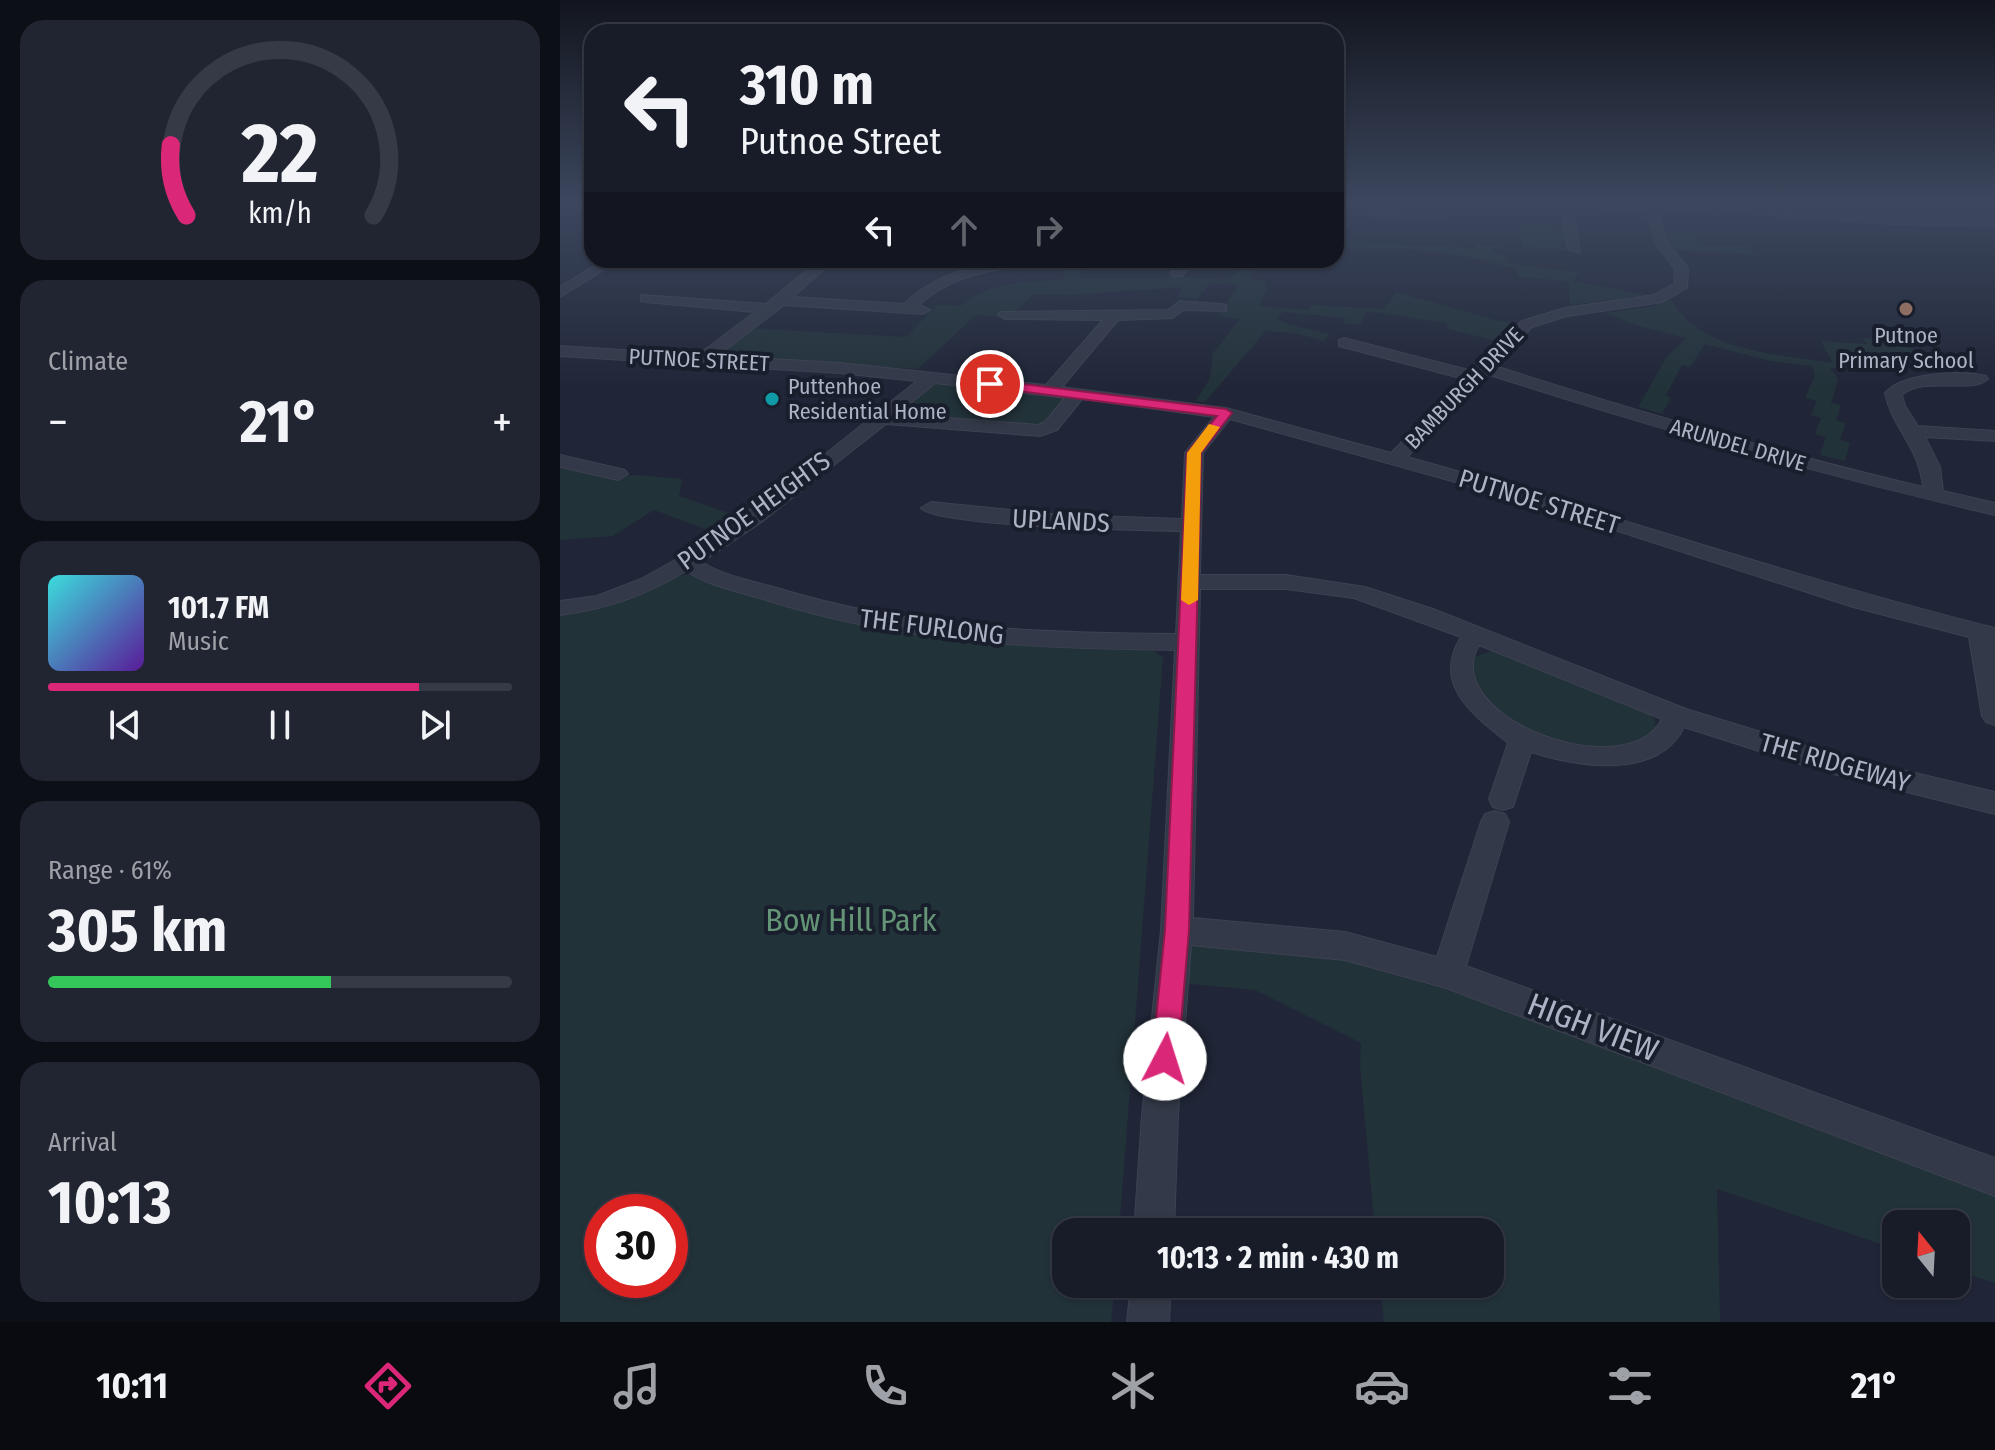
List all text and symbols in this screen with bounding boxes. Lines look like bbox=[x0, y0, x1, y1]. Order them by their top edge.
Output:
text: 310 m bbox=[740, 52, 874, 119]
icon: left bbox=[608, 56, 712, 160]
text: 22 bbox=[240, 104, 319, 204]
text: Putnoe Street bbox=[740, 120, 941, 164]
text: km/h bbox=[248, 196, 312, 231]
icon: left bbox=[858, 208, 902, 252]
icon: ahead bbox=[942, 208, 986, 252]
icon: right bbox=[1026, 208, 1070, 252]
marker: Putnoe Primary School bbox=[1897, 300, 1915, 318]
street label: BAMBURGH DRIVE bbox=[1399, 321, 1529, 455]
place label: Putnoe Primary School bbox=[1838, 322, 1974, 374]
street label: PUTNOE STREET bbox=[628, 343, 771, 377]
text: Climate bbox=[48, 346, 128, 377]
pin bbox=[956, 350, 1024, 418]
icon: arrive bbox=[968, 362, 1012, 406]
place label: Puttenhoe Residential Home bbox=[788, 373, 947, 425]
text: 21° bbox=[240, 386, 320, 458]
marker: Puttenhoe Residential Home bbox=[763, 390, 781, 408]
text: − bbox=[48, 396, 68, 449]
text: + bbox=[492, 396, 512, 449]
street label: ARUNDEL DRIVE bbox=[1667, 413, 1809, 477]
street label: PUTNOE HEIGHTS bbox=[672, 445, 836, 577]
street label: PUTNOE STREET bbox=[1455, 463, 1623, 541]
street label: UPLANDS bbox=[1011, 503, 1111, 539]
text: 101.7 FM bbox=[168, 590, 269, 626]
street label: THE FURLONG bbox=[858, 603, 1006, 651]
text: Music bbox=[168, 626, 229, 657]
icon: previous bbox=[103, 703, 147, 747]
icon: pause bbox=[258, 703, 302, 747]
icon: next bbox=[413, 703, 457, 747]
street label: THE RIDGEWAY bbox=[1757, 727, 1913, 799]
text: Range · 61% bbox=[48, 855, 172, 886]
text: 305 km bbox=[48, 895, 227, 967]
park label: Bow Hill Park bbox=[765, 901, 937, 939]
street label: HIGH VIEW bbox=[1522, 985, 1664, 1069]
position arrow bbox=[1123, 1017, 1207, 1101]
text: Arrival bbox=[48, 1127, 117, 1158]
text: 10:13 bbox=[48, 1167, 172, 1239]
speed limit sign: 30 bbox=[584, 1194, 688, 1298]
north arrow bbox=[1882, 1210, 1970, 1298]
map controls bbox=[1882, 1210, 1970, 1298]
text: 10:13 · 2 min · 430 m bbox=[1157, 1240, 1399, 1276]
icon: directions bbox=[360, 1358, 416, 1414]
icon: music bbox=[609, 1358, 665, 1414]
icon: phone bbox=[857, 1358, 913, 1414]
icon: climate bbox=[1105, 1358, 1161, 1414]
icon: car bbox=[1354, 1358, 1410, 1414]
icon: filters bbox=[1602, 1358, 1658, 1414]
text: 10:11 bbox=[96, 1364, 168, 1408]
text: 21° bbox=[1851, 1364, 1899, 1408]

